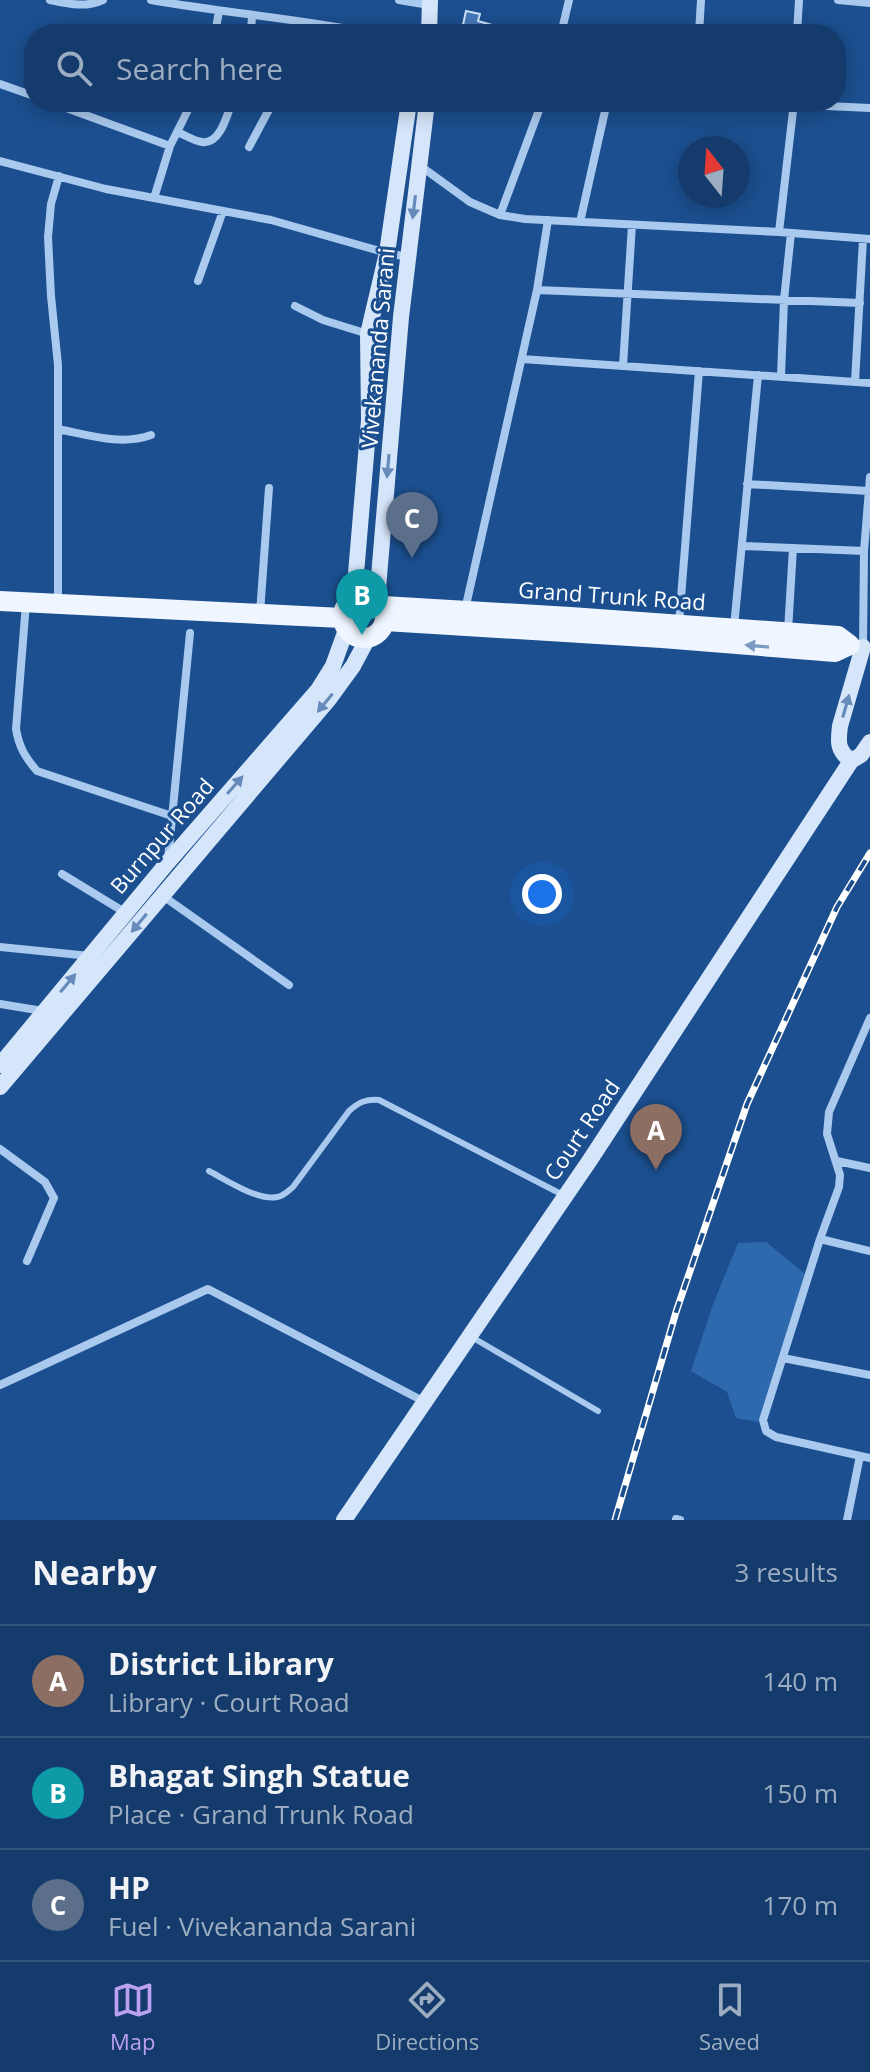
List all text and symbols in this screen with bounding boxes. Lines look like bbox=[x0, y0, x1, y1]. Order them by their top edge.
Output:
search box bbox=[24, 24, 846, 112]
icon: search bbox=[52, 46, 96, 90]
text: Search here bbox=[116, 48, 283, 89]
north arrow bbox=[678, 136, 750, 208]
one-way arrow bbox=[407, 195, 420, 220]
street label: Vivekananda Sarani bbox=[353, 247, 401, 449]
one-way arrow bbox=[382, 454, 395, 479]
pin: C bbox=[386, 492, 438, 558]
pin: B bbox=[336, 569, 388, 635]
street label: Grand Trunk Road bbox=[517, 573, 707, 617]
one-way arrow bbox=[744, 639, 769, 652]
one-way arrow bbox=[318, 693, 334, 713]
one-way arrow bbox=[840, 693, 853, 717]
street label: Burnpur Road bbox=[103, 771, 220, 900]
one-way arrow bbox=[226, 775, 244, 794]
your location bbox=[522, 874, 562, 914]
one-way arrow bbox=[131, 913, 148, 933]
one-way arrow bbox=[59, 973, 75, 993]
street label: Court Road bbox=[536, 1073, 626, 1186]
pin: A bbox=[630, 1104, 682, 1170]
text: Nearby bbox=[32, 1549, 157, 1595]
text: 3 results bbox=[735, 1554, 838, 1590]
text: District Library bbox=[108, 1643, 334, 1684]
text: A bbox=[49, 1663, 67, 1699]
text: 140 m bbox=[763, 1663, 838, 1699]
text: Library · Court Road bbox=[108, 1684, 350, 1720]
text: Bhagat Singh Statue bbox=[108, 1755, 410, 1796]
text: B bbox=[49, 1775, 67, 1811]
text: 150 m bbox=[763, 1775, 838, 1811]
text: Place · Grand Trunk Road bbox=[108, 1796, 414, 1832]
text: HP bbox=[108, 1867, 150, 1908]
text: C bbox=[50, 1887, 66, 1923]
text: 170 m bbox=[763, 1887, 838, 1923]
text: Fuel · Vivekananda Sarani bbox=[108, 1908, 416, 1944]
tab: Map bbox=[110, 1978, 155, 2056]
tab: Directions bbox=[375, 1978, 479, 2056]
tab: Saved bbox=[699, 1978, 760, 2056]

